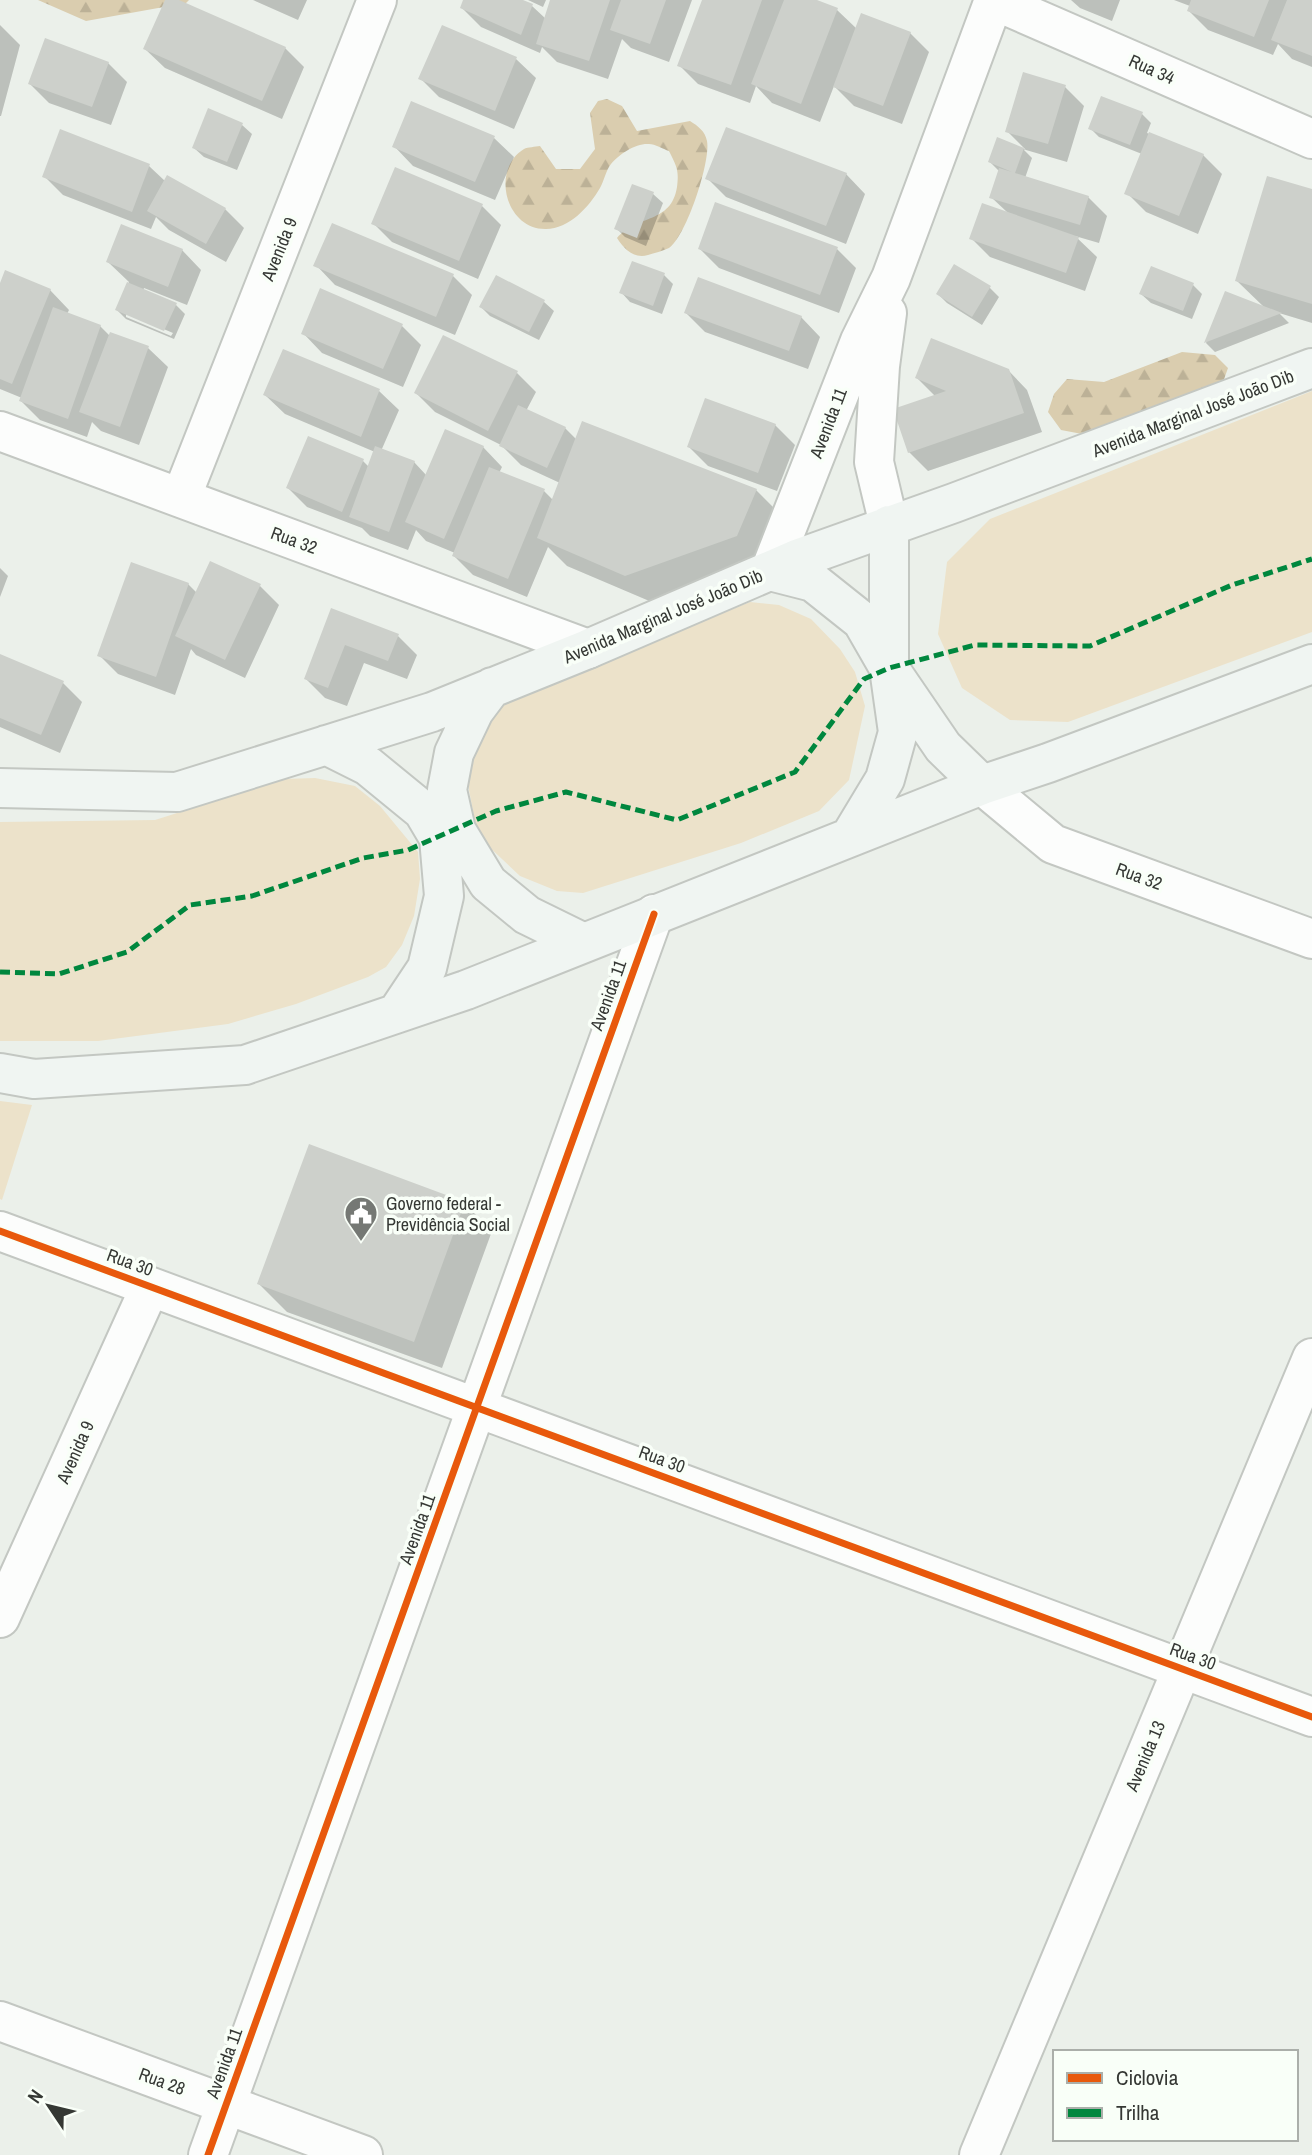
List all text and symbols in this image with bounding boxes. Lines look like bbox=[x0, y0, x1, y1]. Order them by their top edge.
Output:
street label: Rua 34 bbox=[1125, 48, 1179, 90]
street label: Avenida 9 bbox=[255, 214, 303, 285]
street label: Avenida Marginal José João Dib bbox=[1088, 363, 1297, 463]
street label: Avenida 11 bbox=[803, 384, 853, 463]
street label: Rua 32 bbox=[267, 520, 321, 560]
street label: Avenida Marginal José João Dib bbox=[559, 563, 766, 670]
street label: Rua 32 bbox=[1112, 856, 1166, 896]
street label: Avenida 11 bbox=[583, 956, 633, 1035]
place label: Governo federal - Previdência Social bbox=[386, 1191, 510, 1237]
public building icon: Governo federal - Previdência Social bbox=[342, 1194, 380, 1243]
street label: Rua 30 bbox=[103, 1242, 157, 1282]
street label: Avenida 9 bbox=[50, 1417, 100, 1488]
street label: Rua 30 bbox=[635, 1439, 689, 1479]
street label: Avenida 11 bbox=[392, 1490, 442, 1569]
street label: Rua 30 bbox=[1166, 1636, 1220, 1676]
street label: Avenida 13 bbox=[1119, 1717, 1171, 1796]
street label: Avenida 11 bbox=[199, 2024, 249, 2103]
legend bbox=[1053, 2050, 1298, 2141]
street label: Rua 28 bbox=[135, 2061, 189, 2101]
text: Ciclovia bbox=[1116, 2063, 1179, 2092]
north arrow bbox=[14, 2071, 84, 2141]
text: N bbox=[21, 2084, 49, 2108]
text: Trilha bbox=[1116, 2098, 1160, 2127]

